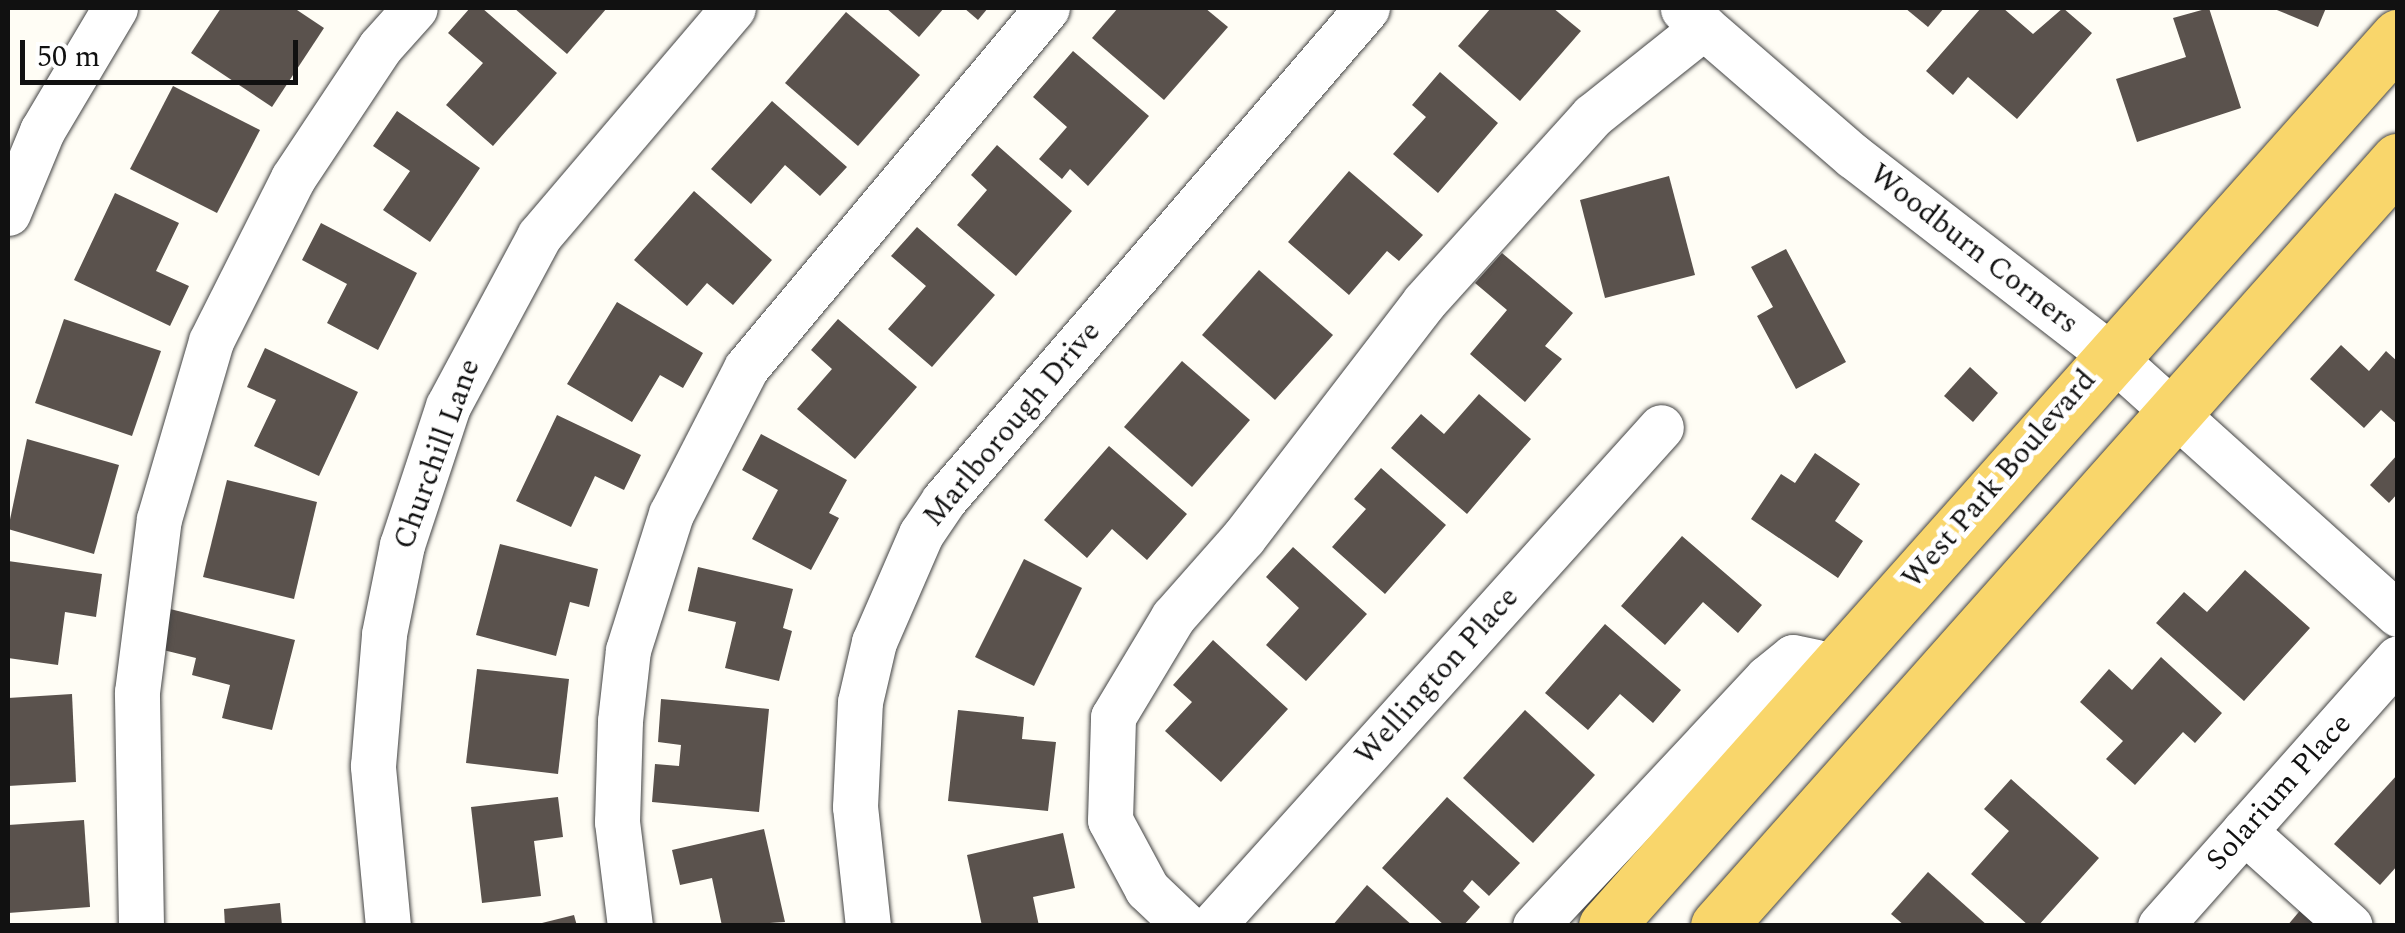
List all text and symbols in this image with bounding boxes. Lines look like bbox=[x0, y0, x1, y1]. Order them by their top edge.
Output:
scale bar bbox=[25, 20, 302, 82]
text: 50 m bbox=[37, 34, 100, 80]
street label: Woodburn Corners bbox=[1862, 156, 2086, 342]
street label: Marlborough Drive bbox=[916, 314, 1108, 534]
street label: Churchill Lane bbox=[386, 354, 488, 554]
street label: West Park Boulevard bbox=[1894, 362, 2104, 596]
street label: Wellington Place bbox=[1348, 579, 1526, 773]
street label: Solarium Place bbox=[2199, 706, 2359, 878]

